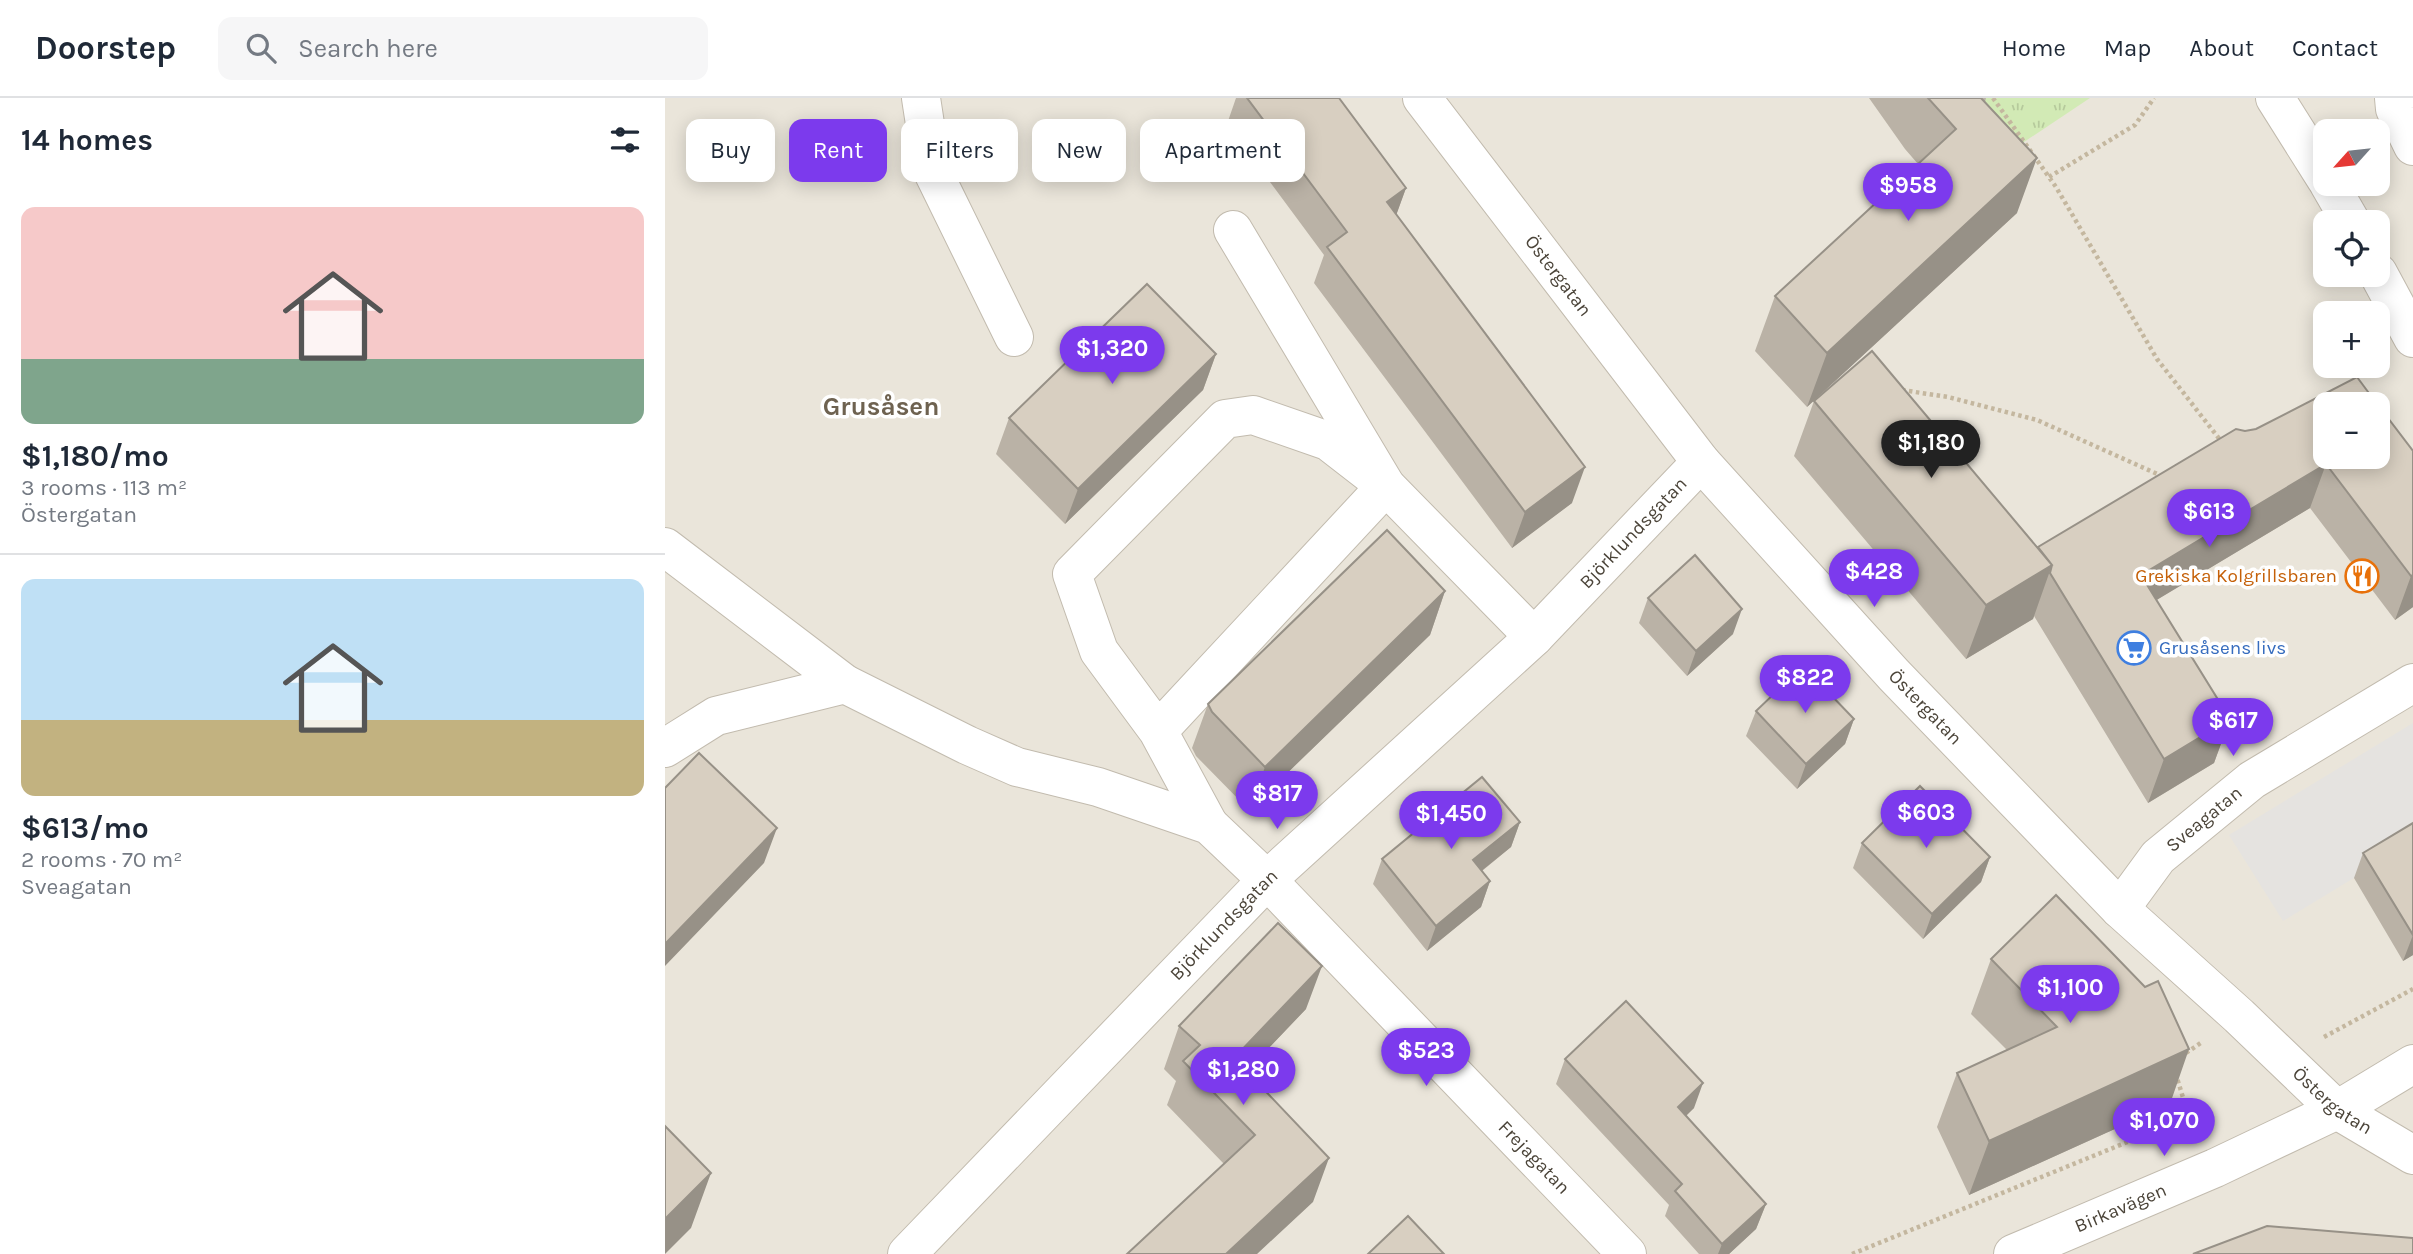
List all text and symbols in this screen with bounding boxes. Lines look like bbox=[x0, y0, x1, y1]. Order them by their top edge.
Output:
search box bbox=[218, 17, 708, 80]
text: Doorstep bbox=[35, 29, 176, 67]
icon: search bbox=[242, 29, 280, 67]
text: Search here bbox=[298, 33, 438, 64]
text: Home bbox=[2002, 34, 2066, 62]
text: Map bbox=[2104, 34, 2151, 62]
text: About bbox=[2189, 34, 2254, 62]
text: Contact bbox=[2292, 34, 2378, 62]
chip: Buy bbox=[686, 119, 775, 182]
chip: Rent bbox=[789, 119, 887, 182]
chip: Filters bbox=[901, 119, 1018, 182]
chip: New bbox=[1032, 119, 1126, 182]
chip: Apartment bbox=[1140, 119, 1305, 182]
north arrow bbox=[2313, 119, 2391, 196]
map controls bbox=[2313, 119, 2390, 469]
icon: filters bbox=[606, 121, 644, 159]
text: 14 homes bbox=[21, 122, 153, 158]
pin: $958 bbox=[1867, 164, 1949, 223]
text: $958 bbox=[1879, 172, 1937, 199]
button: locate bbox=[2313, 210, 2390, 287]
street label: Östergatan bbox=[1520, 231, 1596, 321]
icon: home bbox=[270, 253, 396, 379]
button: + bbox=[2313, 301, 2390, 378]
pin: $1,320 bbox=[1055, 327, 1169, 386]
text: $1,320 bbox=[1076, 335, 1148, 362]
district label: Grusåsen bbox=[823, 391, 939, 422]
button: − bbox=[2313, 392, 2390, 469]
pin: $1,180 bbox=[1874, 420, 1988, 480]
text: $1,180 bbox=[1897, 429, 1965, 456]
text: $1,180/mo bbox=[21, 438, 169, 474]
street label: Björklundsgatan bbox=[1575, 473, 1692, 593]
text: 3 rooms · 113 m² bbox=[21, 474, 187, 501]
pin: $613 bbox=[2168, 490, 2250, 549]
text: $613 bbox=[2183, 498, 2235, 525]
text: Östergatan bbox=[21, 501, 137, 528]
pin: $428 bbox=[1833, 550, 1915, 609]
restaurant icon: Grekiska Kolgrillsbaren bbox=[2343, 557, 2381, 595]
text: $428 bbox=[1845, 558, 1903, 585]
place label: Grekiska Kolgrillsbaren bbox=[2135, 565, 2337, 587]
icon: home bbox=[270, 625, 396, 751]
supermarket icon: Grusåsens livs bbox=[2115, 629, 2153, 667]
place label: Grusåsens livs bbox=[2159, 637, 2286, 659]
pin: $822 bbox=[1764, 656, 1846, 715]
text: $822 bbox=[1776, 664, 1834, 691]
street label: Östergatan bbox=[1884, 665, 1967, 750]
pin: $617 bbox=[2192, 698, 2274, 758]
text: $617 bbox=[2208, 707, 2258, 734]
pin: $817 bbox=[1236, 772, 1318, 831]
text: $817 bbox=[1252, 780, 1302, 807]
street label: Sveagatan bbox=[2162, 782, 2247, 857]
pin: $603 bbox=[1885, 790, 1967, 850]
pin: $1,450 bbox=[1394, 792, 1508, 851]
text: $603 bbox=[1897, 799, 1955, 826]
text: $1,450 bbox=[1415, 800, 1487, 827]
text: $613/mo bbox=[21, 810, 149, 846]
text: 2 rooms · 70 m² bbox=[21, 846, 183, 873]
street label: Björklundsgatan bbox=[1166, 865, 1282, 985]
text: Sveagatan bbox=[21, 873, 132, 900]
pin: $1,100 bbox=[2013, 965, 2127, 1025]
text: $1,100 bbox=[2036, 974, 2104, 1001]
pin: $523 bbox=[1385, 1028, 1467, 1088]
text: $523 bbox=[1397, 1037, 1455, 1064]
pin: $1,280 bbox=[1186, 1048, 1300, 1107]
text: $1,280 bbox=[1206, 1056, 1280, 1083]
street label: Östergatan bbox=[2288, 1062, 2376, 1139]
pin: $1,070 bbox=[2107, 1098, 2221, 1158]
text: $1,070 bbox=[2129, 1107, 2199, 1134]
street label: Frejagatan bbox=[1494, 1116, 1574, 1199]
street label: Birkavägen bbox=[2071, 1179, 2170, 1237]

